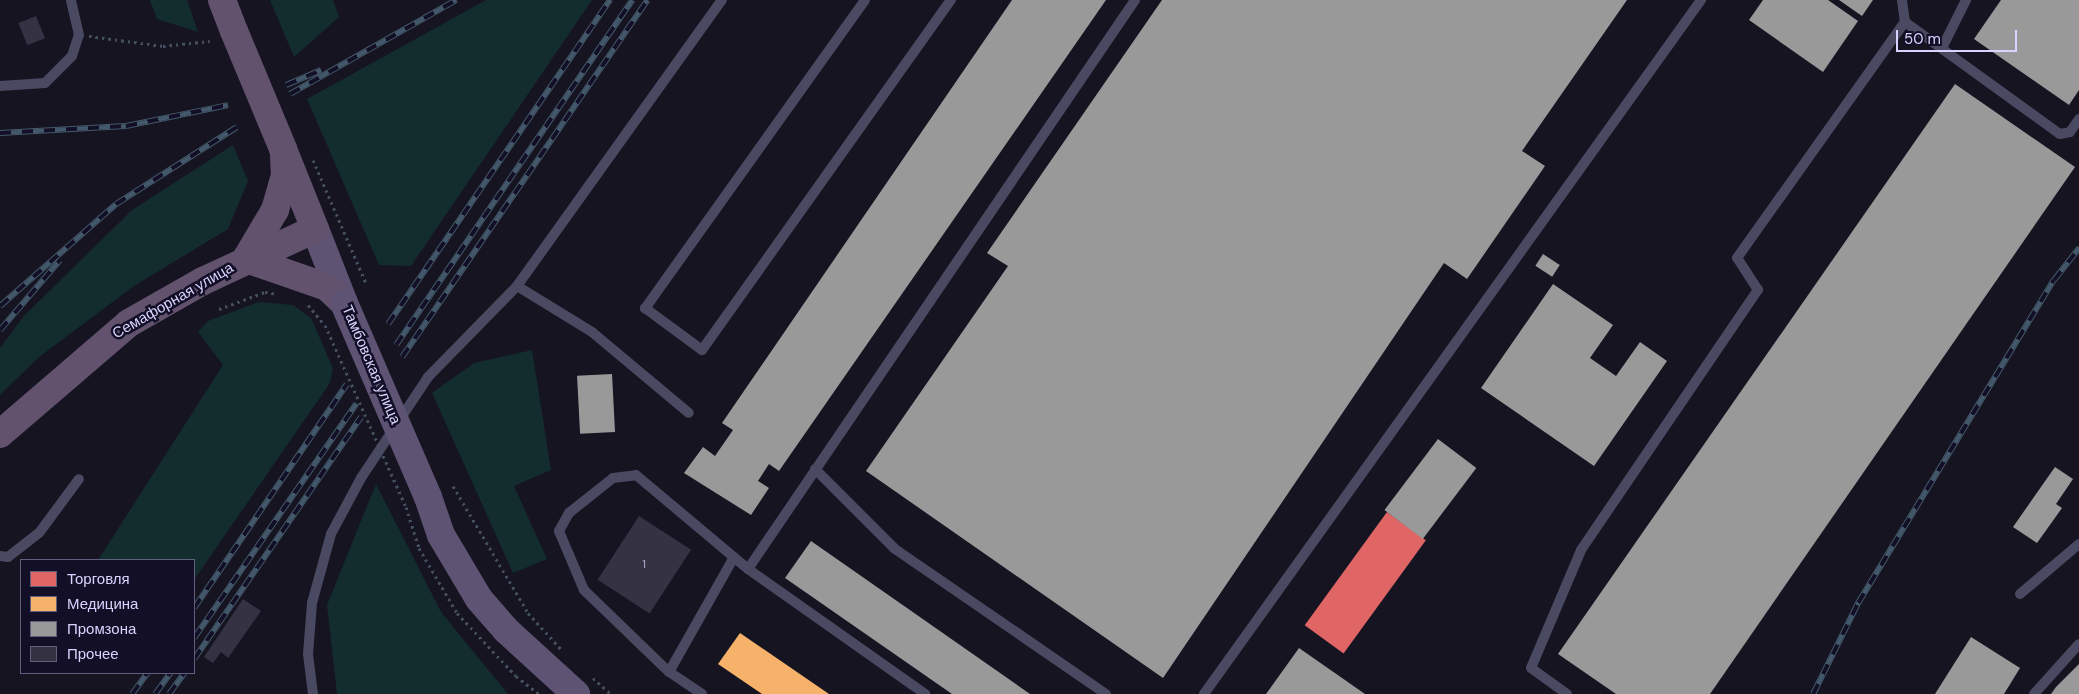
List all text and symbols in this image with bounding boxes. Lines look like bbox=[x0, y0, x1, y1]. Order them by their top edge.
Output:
scale bar bbox=[1899, 20, 2020, 52]
text: 50 m bbox=[1904, 29, 1941, 49]
street label: Семафорная улица bbox=[109, 259, 237, 343]
street label: Тамбовская улица bbox=[338, 303, 404, 427]
house number: 1 bbox=[642, 558, 646, 572]
legend bbox=[20, 559, 195, 674]
text: Торговля bbox=[67, 569, 130, 589]
text: Медицина bbox=[67, 594, 138, 614]
text: Промзона bbox=[67, 619, 136, 639]
text: Прочее bbox=[67, 644, 119, 664]

